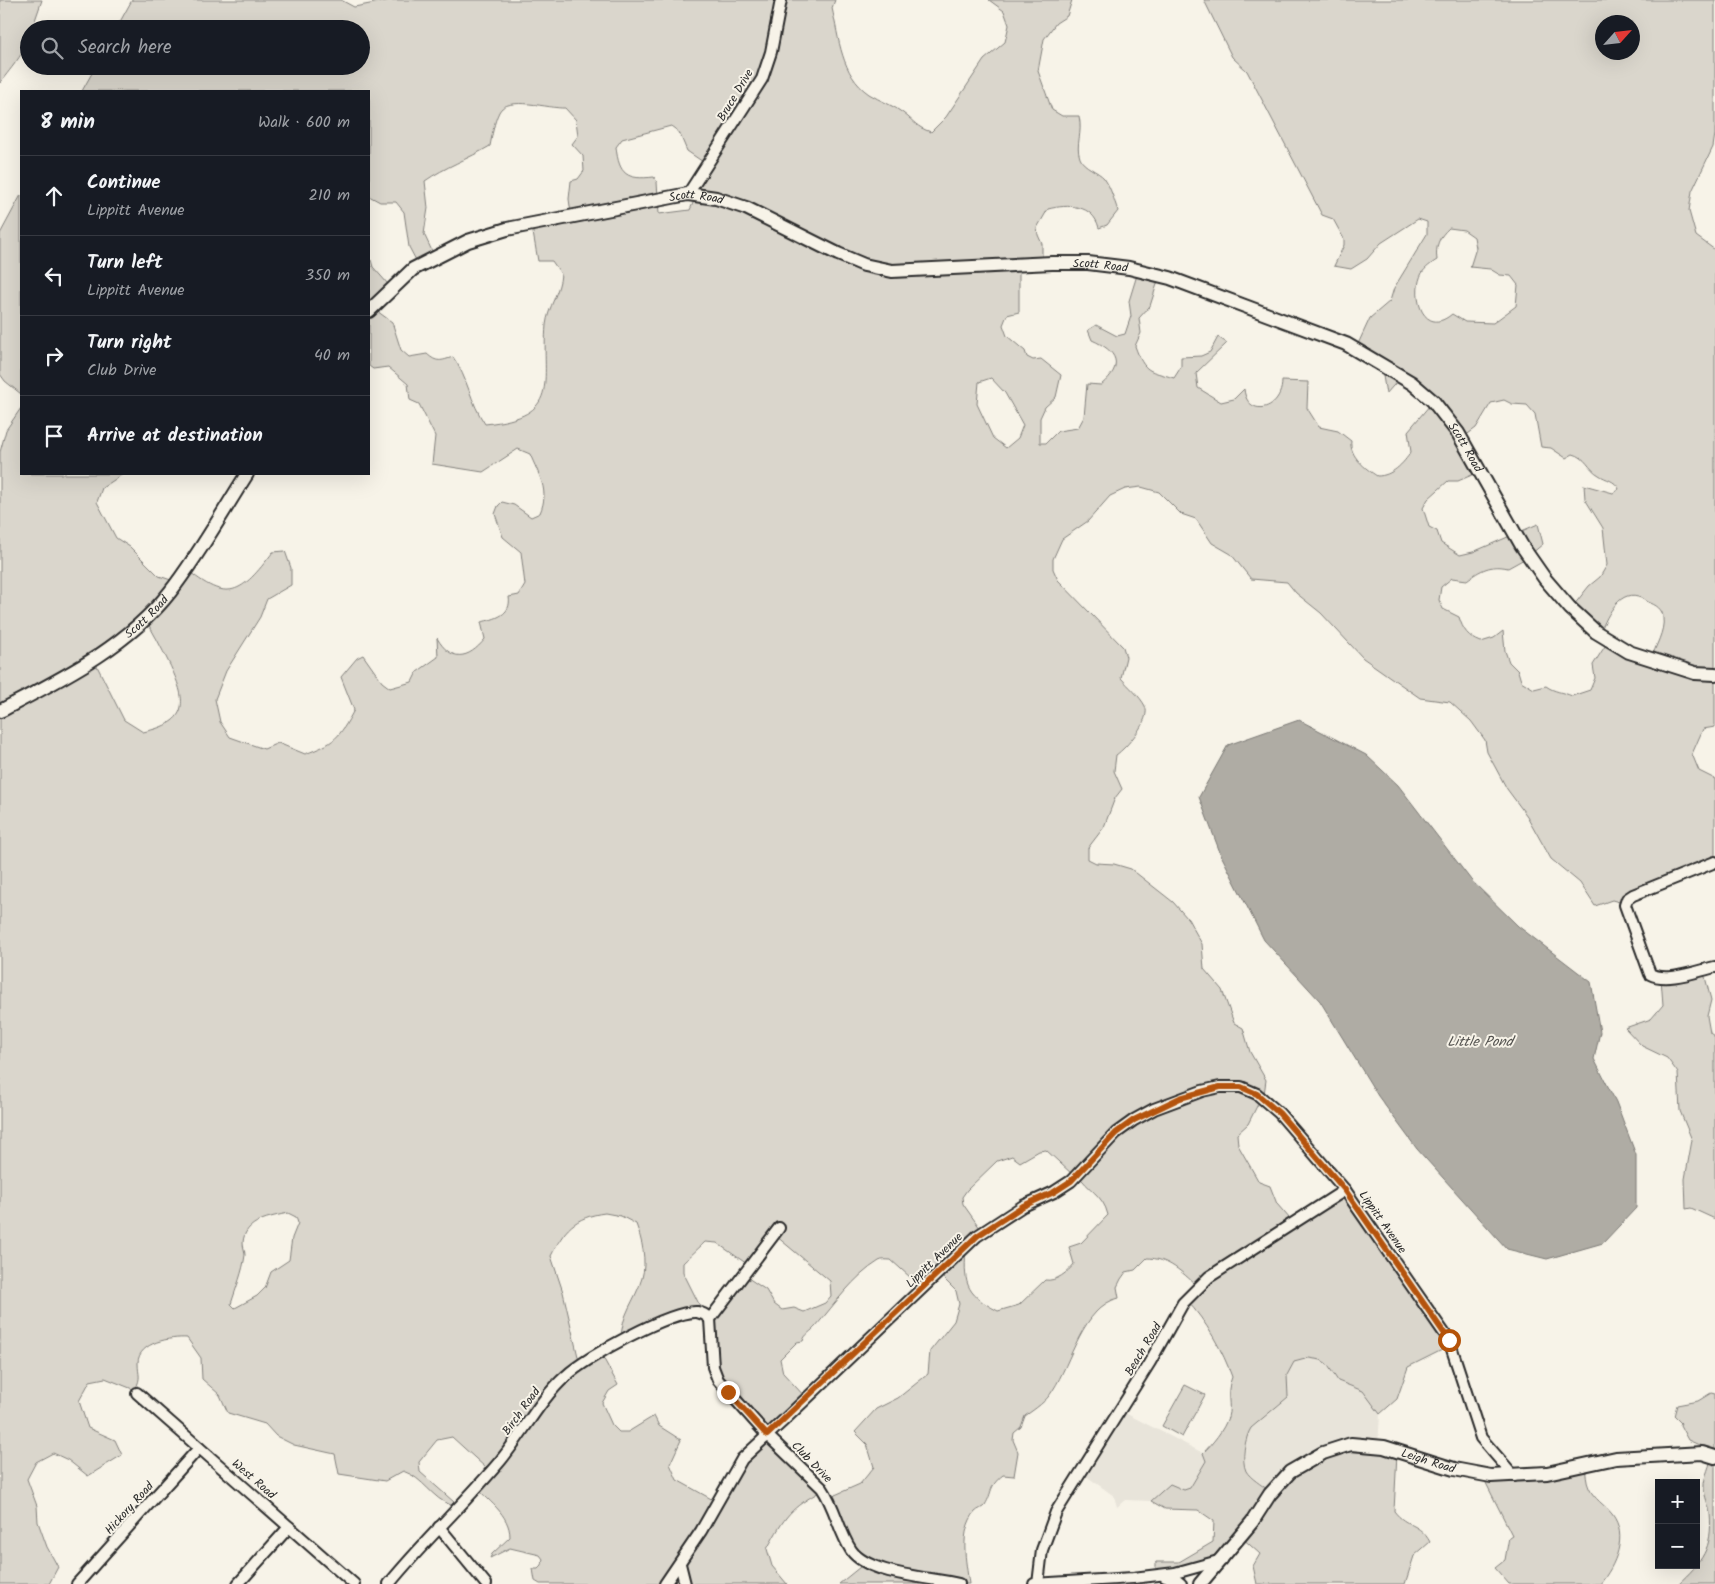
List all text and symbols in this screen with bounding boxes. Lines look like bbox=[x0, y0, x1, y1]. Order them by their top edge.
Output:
north arrow bbox=[1595, 15, 1640, 60]
search box bbox=[20, 20, 370, 75]
text: Search here bbox=[78, 33, 172, 63]
icon: search bbox=[38, 34, 66, 62]
street label: Bruce Drive bbox=[712, 65, 759, 125]
text: 8 min bbox=[40, 106, 95, 139]
text: Walk · 600 m bbox=[258, 110, 350, 135]
text: Continue bbox=[87, 168, 160, 198]
icon: ahead bbox=[40, 182, 68, 210]
text: 210 m bbox=[309, 183, 350, 208]
street label: Scott Road bbox=[667, 185, 727, 210]
text: Lippitt Avenue bbox=[87, 198, 185, 223]
text: Turn left bbox=[87, 248, 162, 278]
street label: Scott Road bbox=[1073, 254, 1130, 278]
icon: left bbox=[40, 262, 68, 290]
text: 350 m bbox=[305, 263, 350, 288]
text: Lippitt Avenue bbox=[87, 278, 185, 303]
text: Turn right bbox=[87, 328, 172, 358]
icon: right bbox=[40, 342, 68, 370]
text: 40 m bbox=[314, 343, 350, 368]
text: Club Drive bbox=[87, 358, 156, 383]
street label: Scott Road bbox=[1443, 418, 1488, 477]
text: Arrive at destination bbox=[87, 421, 263, 451]
icon: arrive bbox=[40, 422, 68, 450]
street label: Scott Road bbox=[121, 590, 174, 643]
water label: Little Pond bbox=[1447, 1031, 1516, 1053]
street label: Lippitt Avenue bbox=[1354, 1187, 1412, 1258]
street label: Lippitt Avenue bbox=[901, 1228, 968, 1293]
street label: Beach Road bbox=[1120, 1318, 1167, 1380]
route start bbox=[1438, 1329, 1461, 1352]
route end bbox=[717, 1381, 740, 1404]
street label: Birch Road bbox=[498, 1383, 546, 1439]
street label: Club Drive bbox=[787, 1437, 837, 1488]
street label: Leigh Road bbox=[1399, 1444, 1459, 1479]
street label: West Road bbox=[227, 1455, 281, 1505]
street label: Hickory Road bbox=[100, 1477, 159, 1539]
map controls bbox=[1655, 1479, 1700, 1569]
button: + bbox=[1655, 1479, 1700, 1524]
button: − bbox=[1655, 1524, 1700, 1569]

